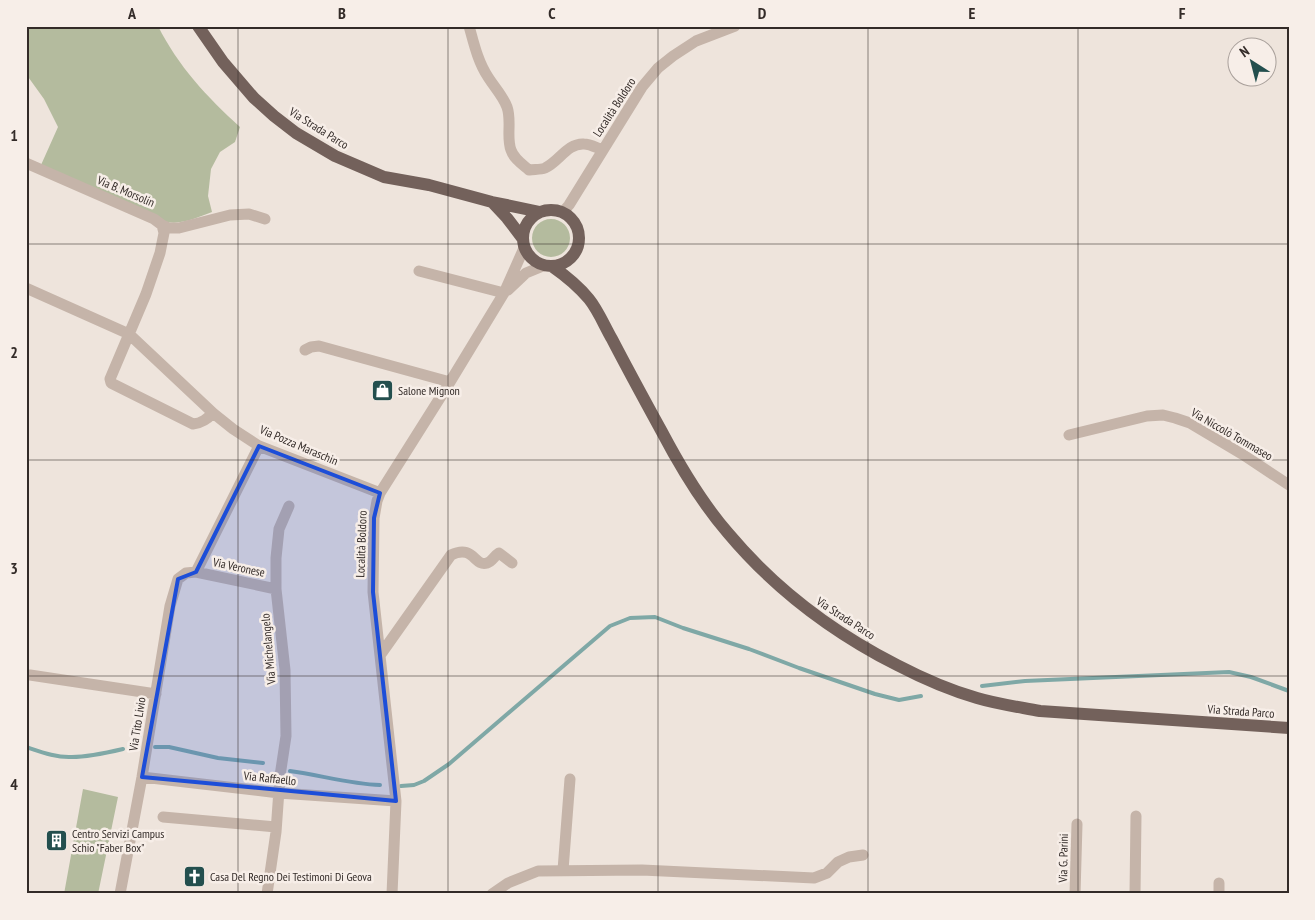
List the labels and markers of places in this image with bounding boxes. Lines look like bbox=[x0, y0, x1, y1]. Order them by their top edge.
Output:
shop icon: Salone Mignon bbox=[370, 378, 394, 402]
place label: Salone Mignon bbox=[398, 383, 460, 398]
place label: Centro Servizi Campus Schio "Faber Box" bbox=[72, 826, 164, 855]
building icon: Centro Servizi Campus Schio "Faber Box" bbox=[44, 828, 68, 852]
church icon: Casa Del Regno Dei Testimoni Di Geova bbox=[182, 864, 206, 888]
place label: Casa Del Regno Dei Testimoni Di Geova bbox=[210, 869, 372, 884]

